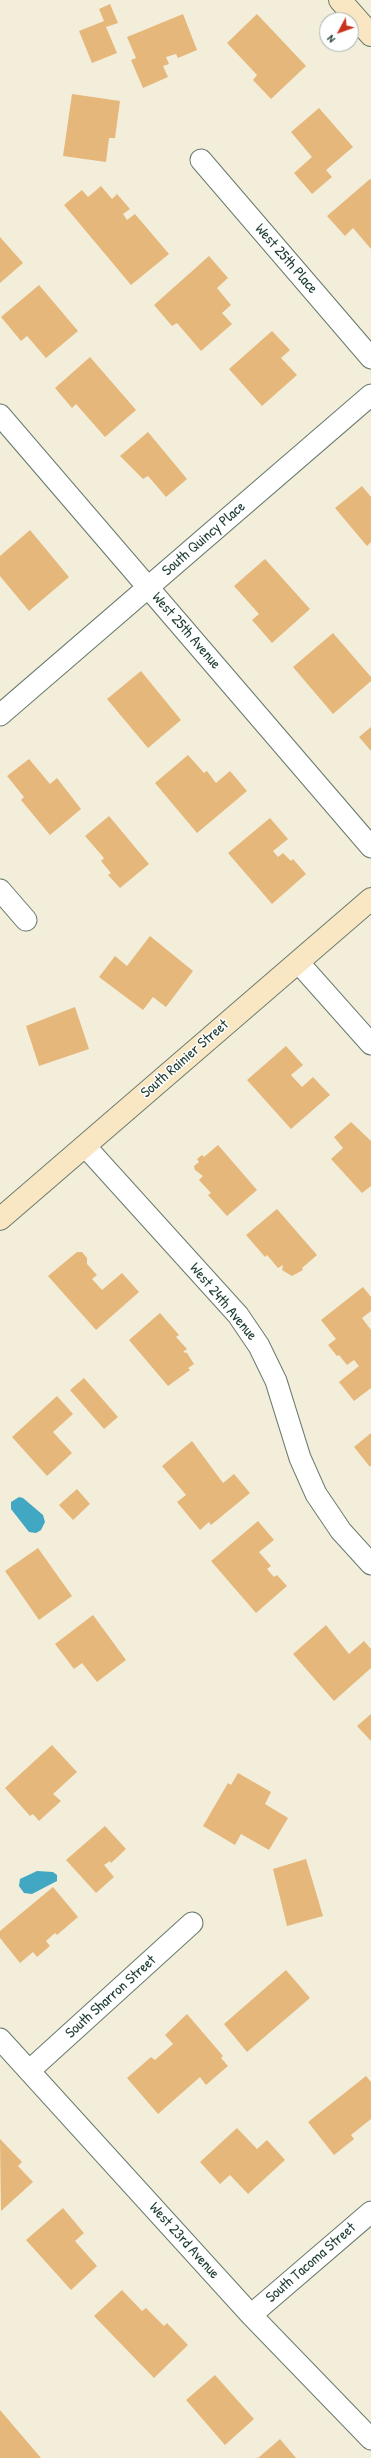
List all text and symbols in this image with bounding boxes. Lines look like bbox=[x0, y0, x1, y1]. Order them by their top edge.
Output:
north arrow bbox=[319, 12, 359, 52]
text: N bbox=[323, 32, 338, 46]
street label: West 25th Place bbox=[251, 220, 321, 298]
street label: South Quincy Place bbox=[159, 498, 249, 580]
street label: West 25th Avenue bbox=[148, 589, 224, 673]
street label: South Rainier Street bbox=[138, 1016, 232, 1102]
street label: West 24th Avenue bbox=[186, 1260, 260, 1344]
street label: South Sharron Street bbox=[62, 1952, 160, 2042]
street label: West 23rd Avenue bbox=[145, 2199, 223, 2283]
street label: South Tacoma Street bbox=[262, 2219, 360, 2307]

